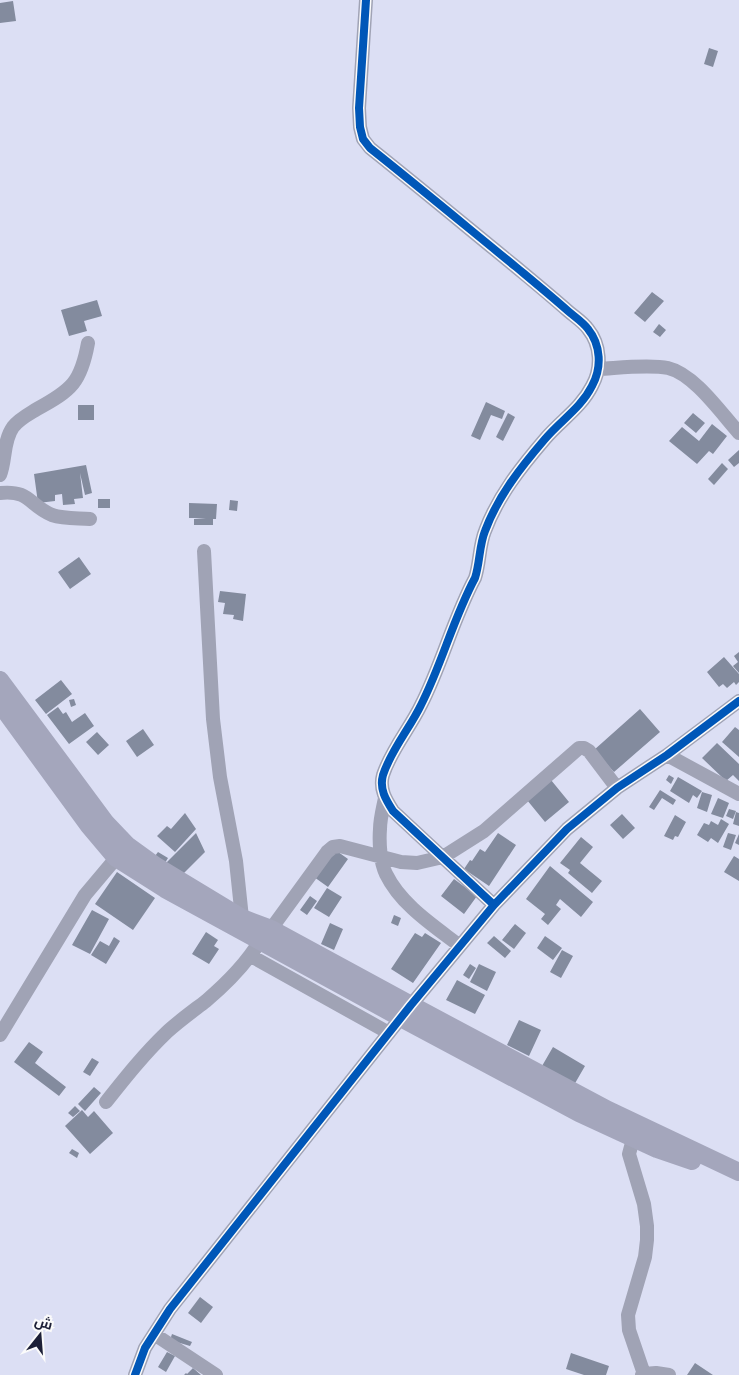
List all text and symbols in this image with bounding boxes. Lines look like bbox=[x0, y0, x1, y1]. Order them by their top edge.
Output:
north arrow bbox=[15, 1310, 65, 1360]
text: ش bbox=[33, 1310, 55, 1334]

